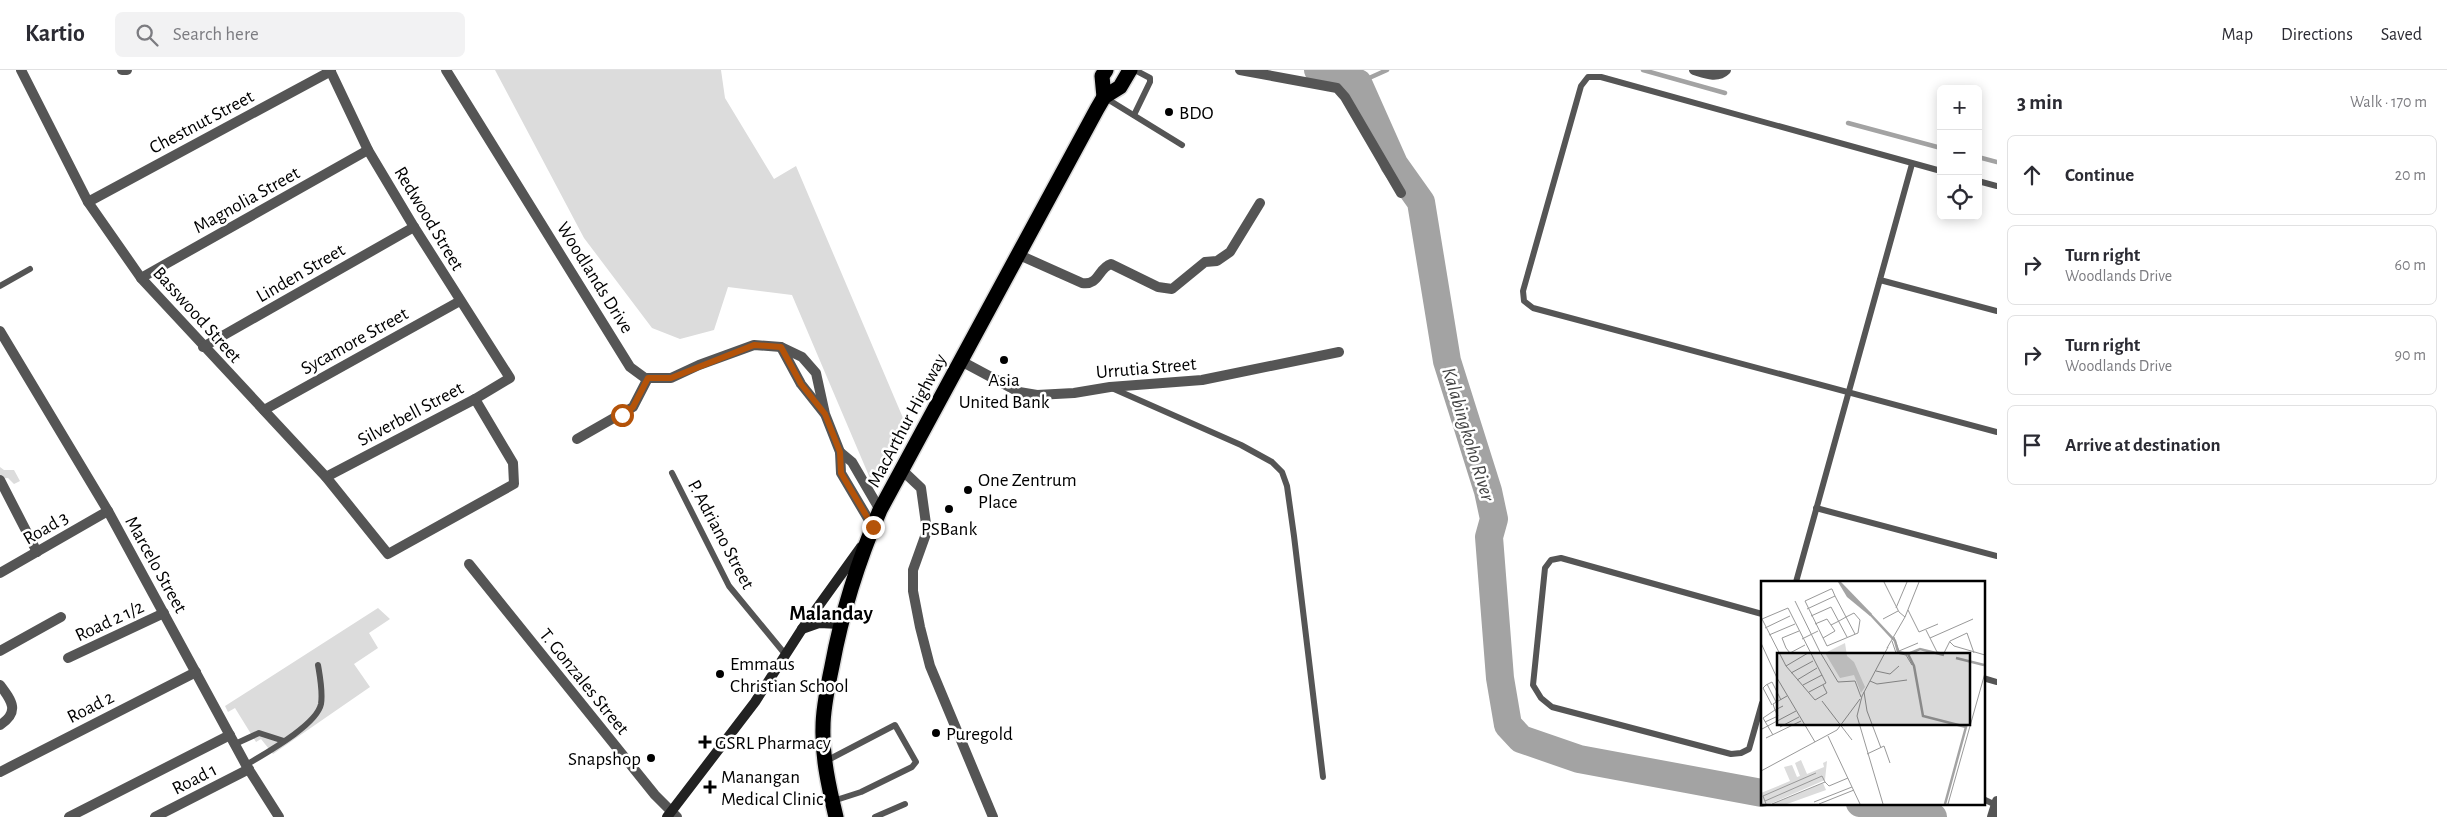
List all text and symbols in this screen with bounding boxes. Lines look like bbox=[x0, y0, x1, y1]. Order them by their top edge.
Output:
search box bbox=[115, 12, 465, 57]
icon: search bbox=[133, 21, 161, 49]
text: Kartio bbox=[25, 22, 85, 46]
text: Search here bbox=[173, 25, 259, 44]
text: Map bbox=[2222, 26, 2253, 44]
text: Directions bbox=[2281, 26, 2353, 44]
text: Saved bbox=[2381, 26, 2422, 44]
map controls bbox=[1937, 85, 1982, 220]
button: + bbox=[1937, 85, 1982, 130]
street label: Chestnut Street bbox=[146, 87, 257, 158]
text: 3 min bbox=[2017, 92, 2063, 113]
text: Walk · 170 m bbox=[2350, 94, 2427, 110]
place label: BDO bbox=[1179, 104, 1214, 123]
marker: BDO bbox=[1163, 106, 1175, 118]
button: − bbox=[1937, 130, 1982, 175]
icon: ahead bbox=[2018, 161, 2046, 189]
street label: Magnolia Street bbox=[191, 163, 303, 237]
street label: Redwood Street bbox=[390, 164, 467, 274]
text: Continue bbox=[2065, 166, 2134, 185]
text: 20 m bbox=[2395, 167, 2426, 183]
button: locate bbox=[1937, 175, 1982, 220]
street label: Woodlands Drive bbox=[553, 219, 637, 337]
street label: Linden Street bbox=[253, 240, 348, 306]
text: Turn right bbox=[2065, 246, 2140, 265]
icon: right bbox=[2018, 251, 2046, 279]
text: 60 m bbox=[2395, 257, 2426, 273]
street label: Basswood Street bbox=[149, 263, 245, 367]
text: Woodlands Drive bbox=[2065, 268, 2172, 284]
street label: Sycamore Street bbox=[298, 304, 411, 379]
text: Turn right bbox=[2065, 336, 2140, 355]
icon: right bbox=[2018, 341, 2046, 369]
text: 90 m bbox=[2395, 347, 2426, 363]
street label: MacArthur Highway bbox=[864, 351, 950, 491]
marker: Asia United Bank bbox=[998, 354, 1010, 366]
street label: Urrutia Street bbox=[1095, 355, 1197, 382]
text: Woodlands Drive bbox=[2065, 358, 2172, 374]
water label: Kalabingkoho River bbox=[1438, 365, 1498, 504]
place label: Asia United Bank bbox=[959, 371, 1050, 412]
street label: Silverbell Street bbox=[355, 379, 467, 450]
route start bbox=[611, 404, 634, 427]
icon: arrive bbox=[2018, 431, 2046, 459]
text: Arrive at destination bbox=[2065, 436, 2221, 455]
place label: One Zentrum Place bbox=[978, 471, 1077, 512]
street label: P. Adriano Street bbox=[684, 477, 757, 592]
marker: One Zentrum Place bbox=[962, 484, 974, 496]
marker: PSBank bbox=[943, 503, 955, 515]
street label: Road 3 bbox=[20, 508, 72, 549]
street label: Marcelo Street bbox=[121, 513, 190, 616]
route end bbox=[862, 516, 885, 539]
place label: PSBank bbox=[921, 520, 977, 539]
inset map bbox=[1761, 581, 1984, 804]
street label: Road 2 1/2 bbox=[72, 597, 147, 645]
district label: Malanday bbox=[789, 603, 873, 624]
street label: T. Gonzales Street bbox=[536, 625, 632, 738]
place label: Emmaus Christian School bbox=[730, 655, 849, 696]
marker: Emmaus Christian School bbox=[714, 668, 726, 680]
street label: Road 2 bbox=[64, 687, 117, 727]
place label: Puregold bbox=[946, 725, 1013, 744]
marker: Puregold bbox=[930, 727, 942, 739]
place label: GSRL Pharmacy bbox=[715, 734, 831, 753]
marker: GSRL Pharmacy bbox=[699, 736, 711, 748]
place label: Snapshop bbox=[568, 750, 641, 769]
marker: Snapshop bbox=[645, 752, 657, 764]
street label: Road 1 bbox=[169, 760, 220, 799]
place label: Manangan Medical Clinic bbox=[721, 768, 823, 809]
marker: Manangan Medical Clinic bbox=[703, 780, 717, 794]

